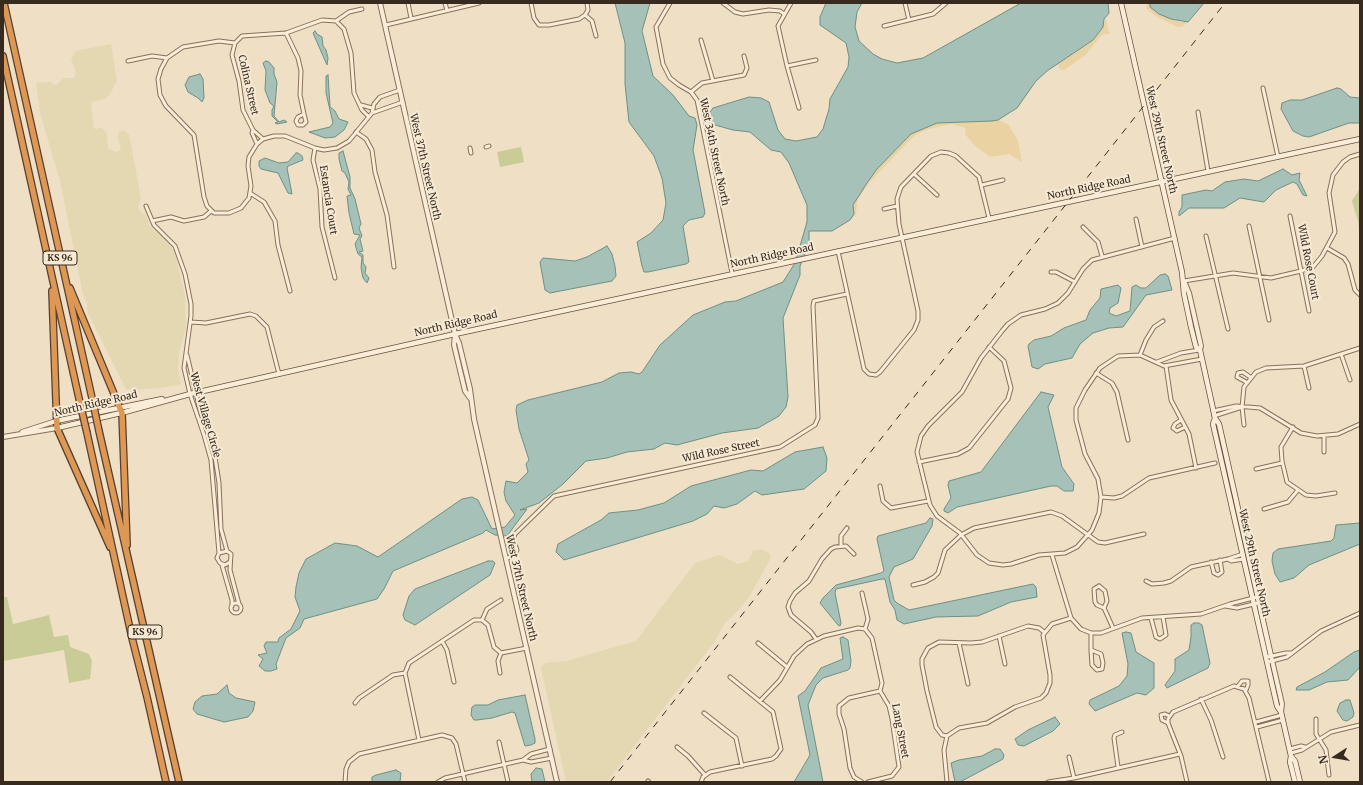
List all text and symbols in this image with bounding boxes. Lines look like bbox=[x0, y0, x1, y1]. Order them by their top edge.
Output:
street label: Colina Street bbox=[235, 54, 261, 116]
street label: West 29th Street North bbox=[1143, 85, 1179, 195]
street label: West 34th Street North bbox=[697, 97, 731, 207]
street label: West 37th Street North bbox=[407, 112, 443, 222]
street label: Estancia Court bbox=[317, 164, 339, 236]
street label: North Ridge Road bbox=[1046, 173, 1132, 203]
street label: Wild Rose Court bbox=[1295, 223, 1321, 301]
street label: North Ridge Road bbox=[729, 241, 815, 271]
road number: KS 96 bbox=[43, 251, 77, 265]
street label: North Ridge Road bbox=[413, 309, 499, 339]
street label: West Village Circle bbox=[187, 371, 223, 459]
street label: North Ridge Road bbox=[53, 389, 139, 419]
street label: Wild Rose Street bbox=[681, 437, 761, 465]
street label: West 29th Street North bbox=[1236, 508, 1272, 618]
street label: West 37th Street North bbox=[503, 533, 539, 643]
road number: KS 96 bbox=[128, 625, 162, 639]
street label: Lang Street bbox=[889, 703, 911, 759]
north arrow bbox=[1315, 737, 1355, 777]
text: N bbox=[1316, 754, 1331, 765]

